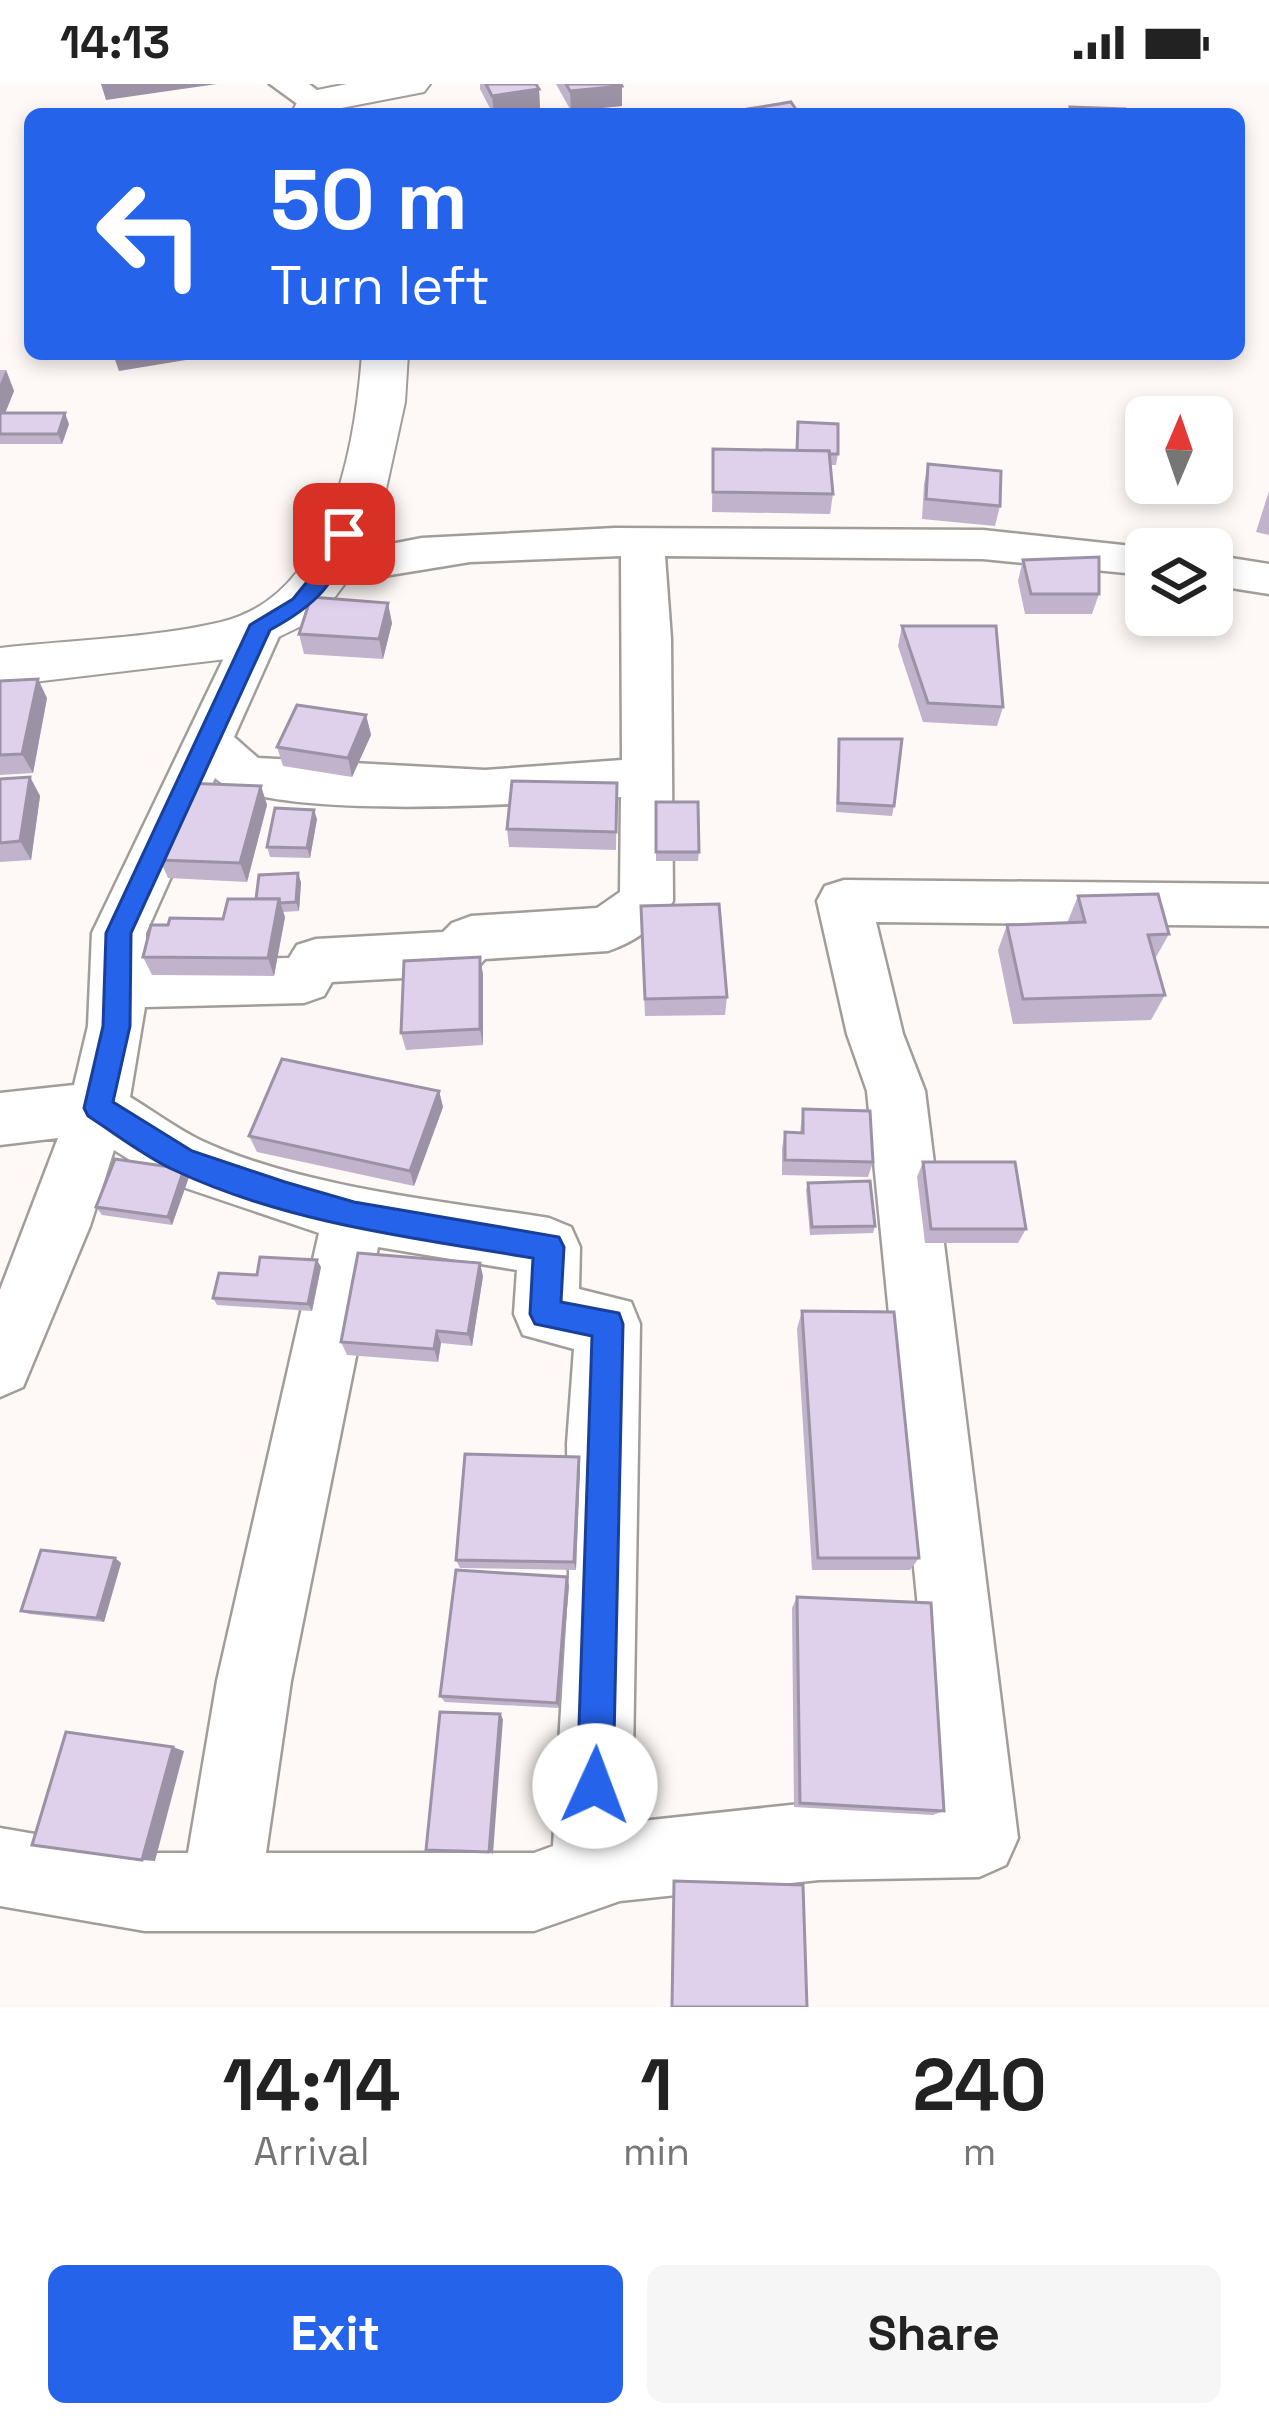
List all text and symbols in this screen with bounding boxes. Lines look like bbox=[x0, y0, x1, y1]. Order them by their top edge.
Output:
text: 14:13 bbox=[60, 14, 170, 71]
text: 50 m bbox=[270, 146, 468, 254]
icon: left bbox=[72, 156, 228, 312]
text: Turn left bbox=[270, 251, 490, 320]
north arrow bbox=[1125, 396, 1233, 504]
map controls bbox=[1125, 396, 1233, 636]
pin bbox=[293, 483, 395, 585]
icon: arrive bbox=[311, 501, 377, 567]
button: layers bbox=[1125, 528, 1233, 636]
position arrow bbox=[532, 1723, 658, 1849]
text: 14:14 bbox=[222, 2039, 401, 2131]
text: 1 bbox=[640, 2039, 673, 2131]
text: 240 bbox=[912, 2039, 1047, 2131]
text: Arrival bbox=[254, 2127, 369, 2176]
text: min bbox=[623, 2127, 690, 2176]
text: m bbox=[963, 2127, 996, 2176]
button: Exit bbox=[48, 2265, 623, 2403]
button: Share bbox=[647, 2265, 1221, 2403]

